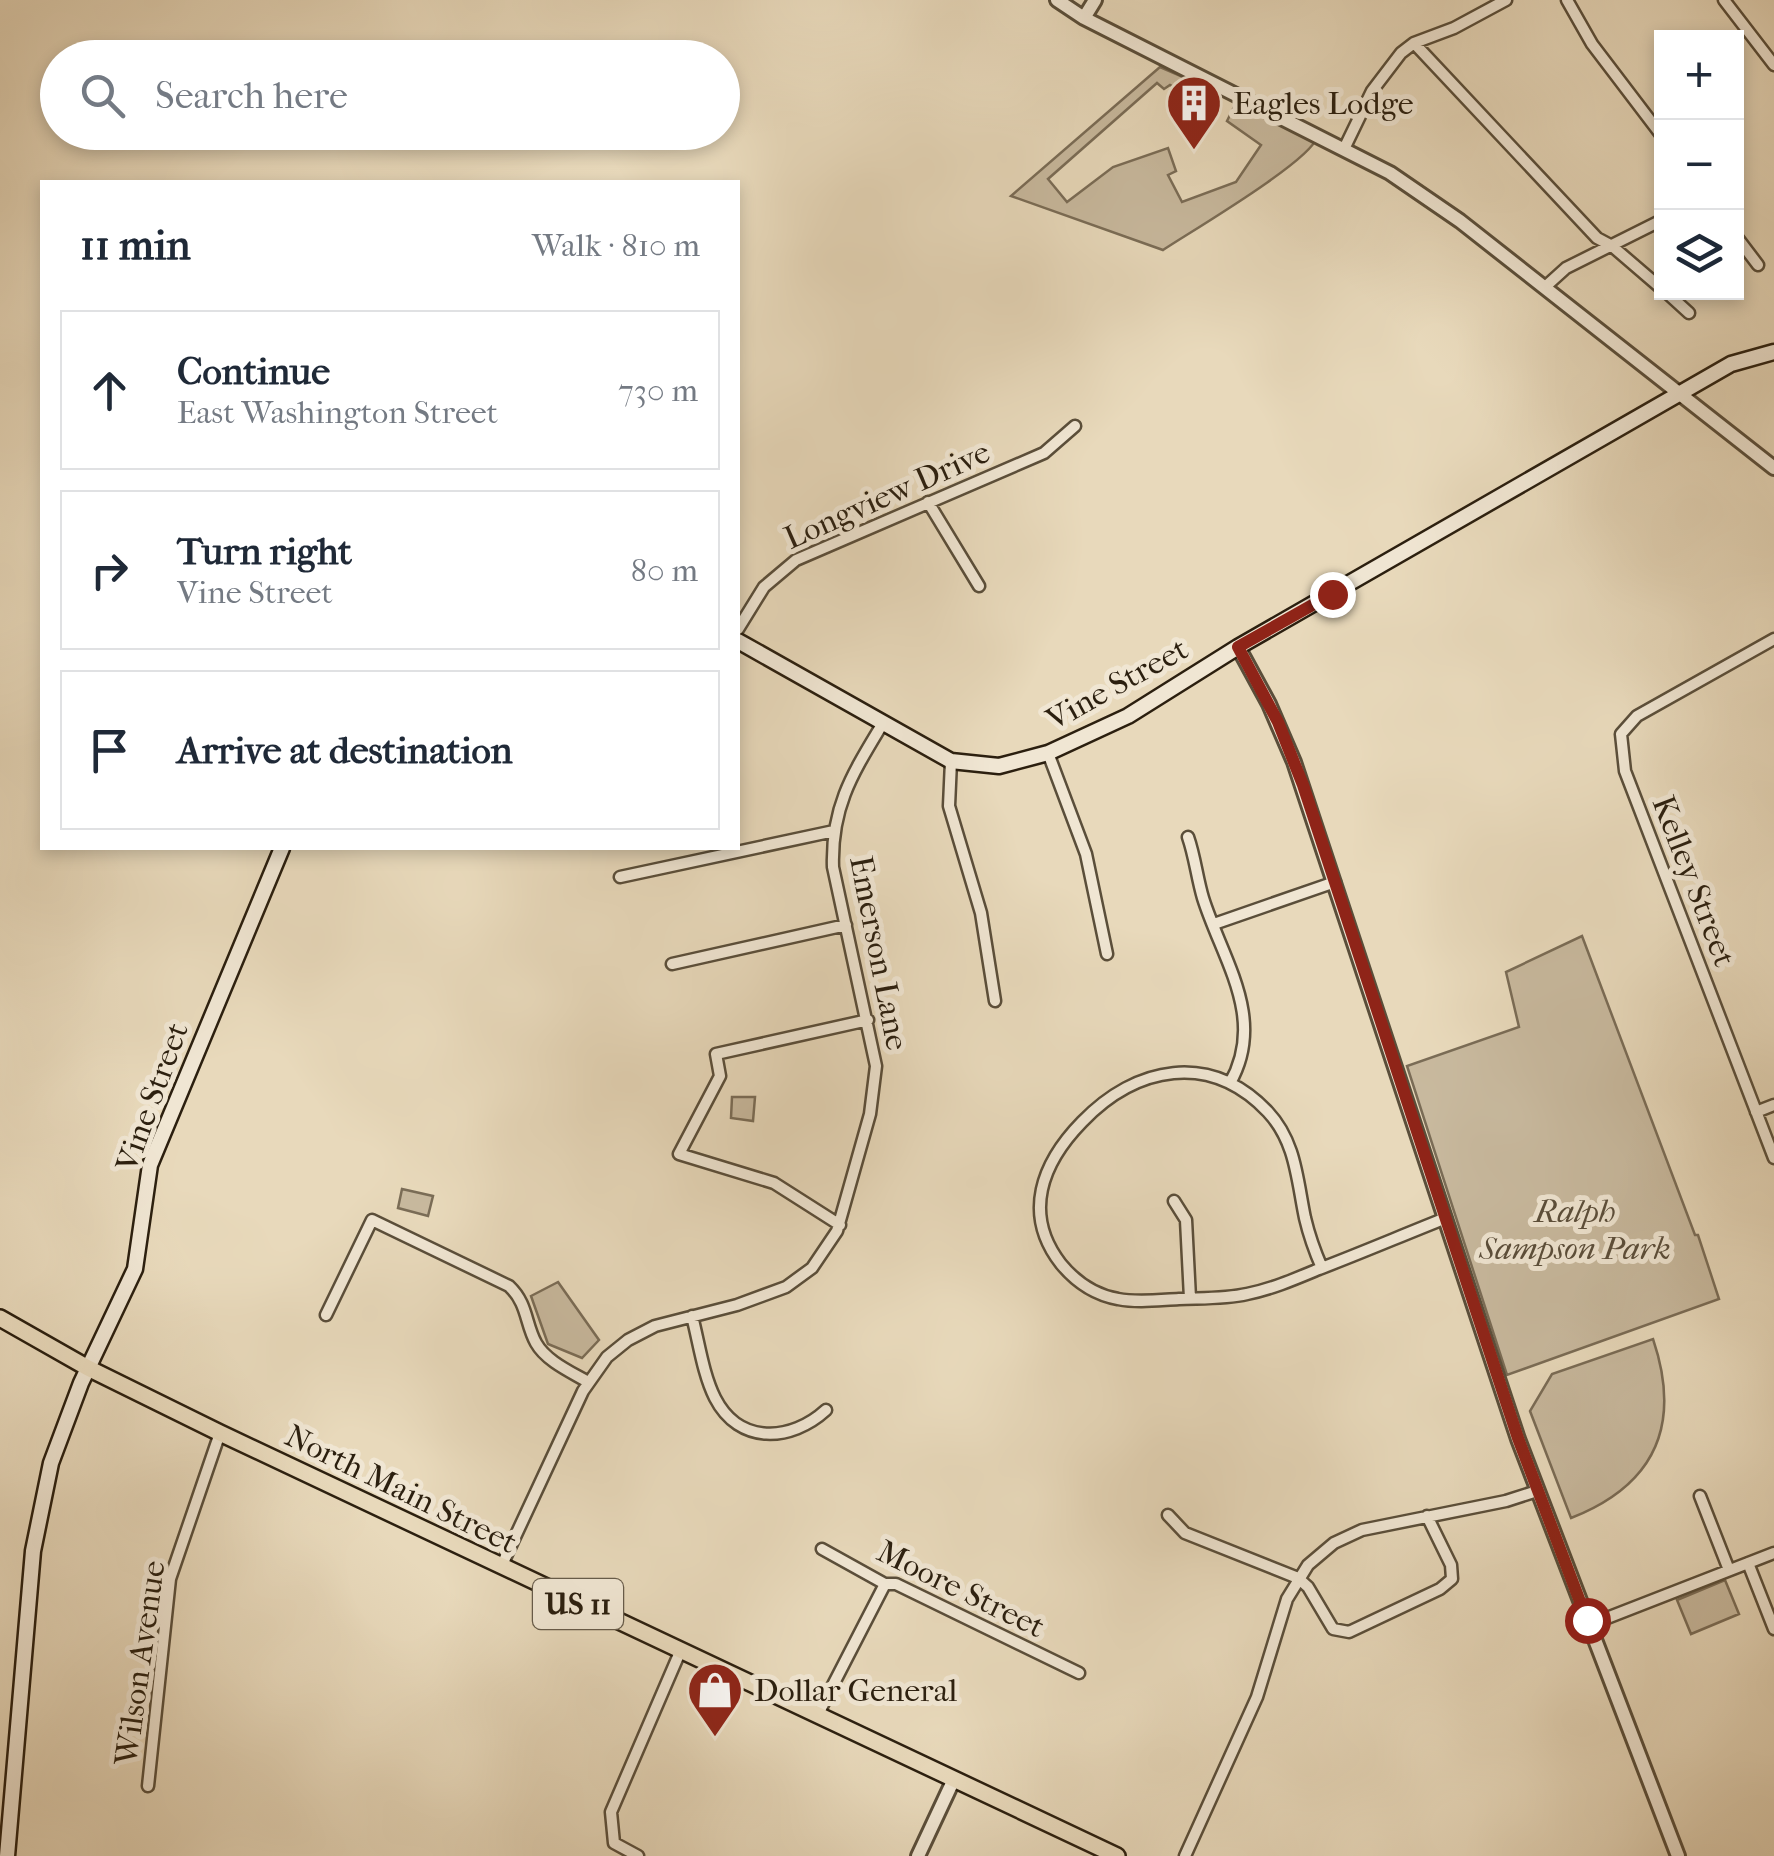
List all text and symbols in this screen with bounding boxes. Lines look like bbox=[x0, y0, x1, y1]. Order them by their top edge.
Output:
map controls bbox=[1654, 30, 1744, 300]
button: + bbox=[1654, 30, 1744, 120]
search box bbox=[40, 40, 740, 150]
icon: search bbox=[75, 68, 130, 123]
text: Search here bbox=[155, 73, 348, 118]
building icon: Eagles Lodge bbox=[1164, 73, 1224, 152]
place label: Eagles Lodge bbox=[1233, 85, 1414, 122]
button: − bbox=[1654, 120, 1744, 210]
button: layers bbox=[1654, 210, 1744, 300]
text: 11 min bbox=[80, 221, 191, 270]
text: Walk · 810 m bbox=[532, 227, 700, 264]
text: Continue bbox=[177, 349, 330, 394]
icon: ahead bbox=[82, 363, 137, 418]
text: 730 m bbox=[618, 372, 698, 409]
text: East Washington Street bbox=[177, 394, 498, 431]
street label: Longview Drive bbox=[778, 433, 996, 557]
text: Turn right bbox=[177, 529, 352, 574]
icon: right bbox=[82, 543, 137, 598]
text: 80 m bbox=[631, 552, 698, 589]
route end bbox=[1310, 572, 1356, 618]
text: Vine Street bbox=[177, 574, 333, 611]
street label: Vine Street bbox=[1039, 630, 1195, 738]
icon: arrive bbox=[82, 723, 137, 778]
text: Arrive at destination bbox=[177, 728, 513, 773]
street label: Kelley Street bbox=[1645, 791, 1744, 972]
street label: Emerson Lane bbox=[842, 853, 916, 1053]
street label: Vine Street bbox=[108, 1017, 196, 1177]
park label: Ralph Sampson Park bbox=[1478, 1193, 1671, 1267]
street label: North Main Street bbox=[279, 1417, 523, 1561]
street label: Moore Street bbox=[871, 1533, 1051, 1646]
street label: Wilson Avenue bbox=[107, 1558, 173, 1769]
road number: US 11 bbox=[533, 1579, 623, 1629]
route start bbox=[1565, 1598, 1611, 1644]
shop icon: Dollar General bbox=[685, 1660, 745, 1739]
place label: Dollar General bbox=[754, 1672, 958, 1709]

